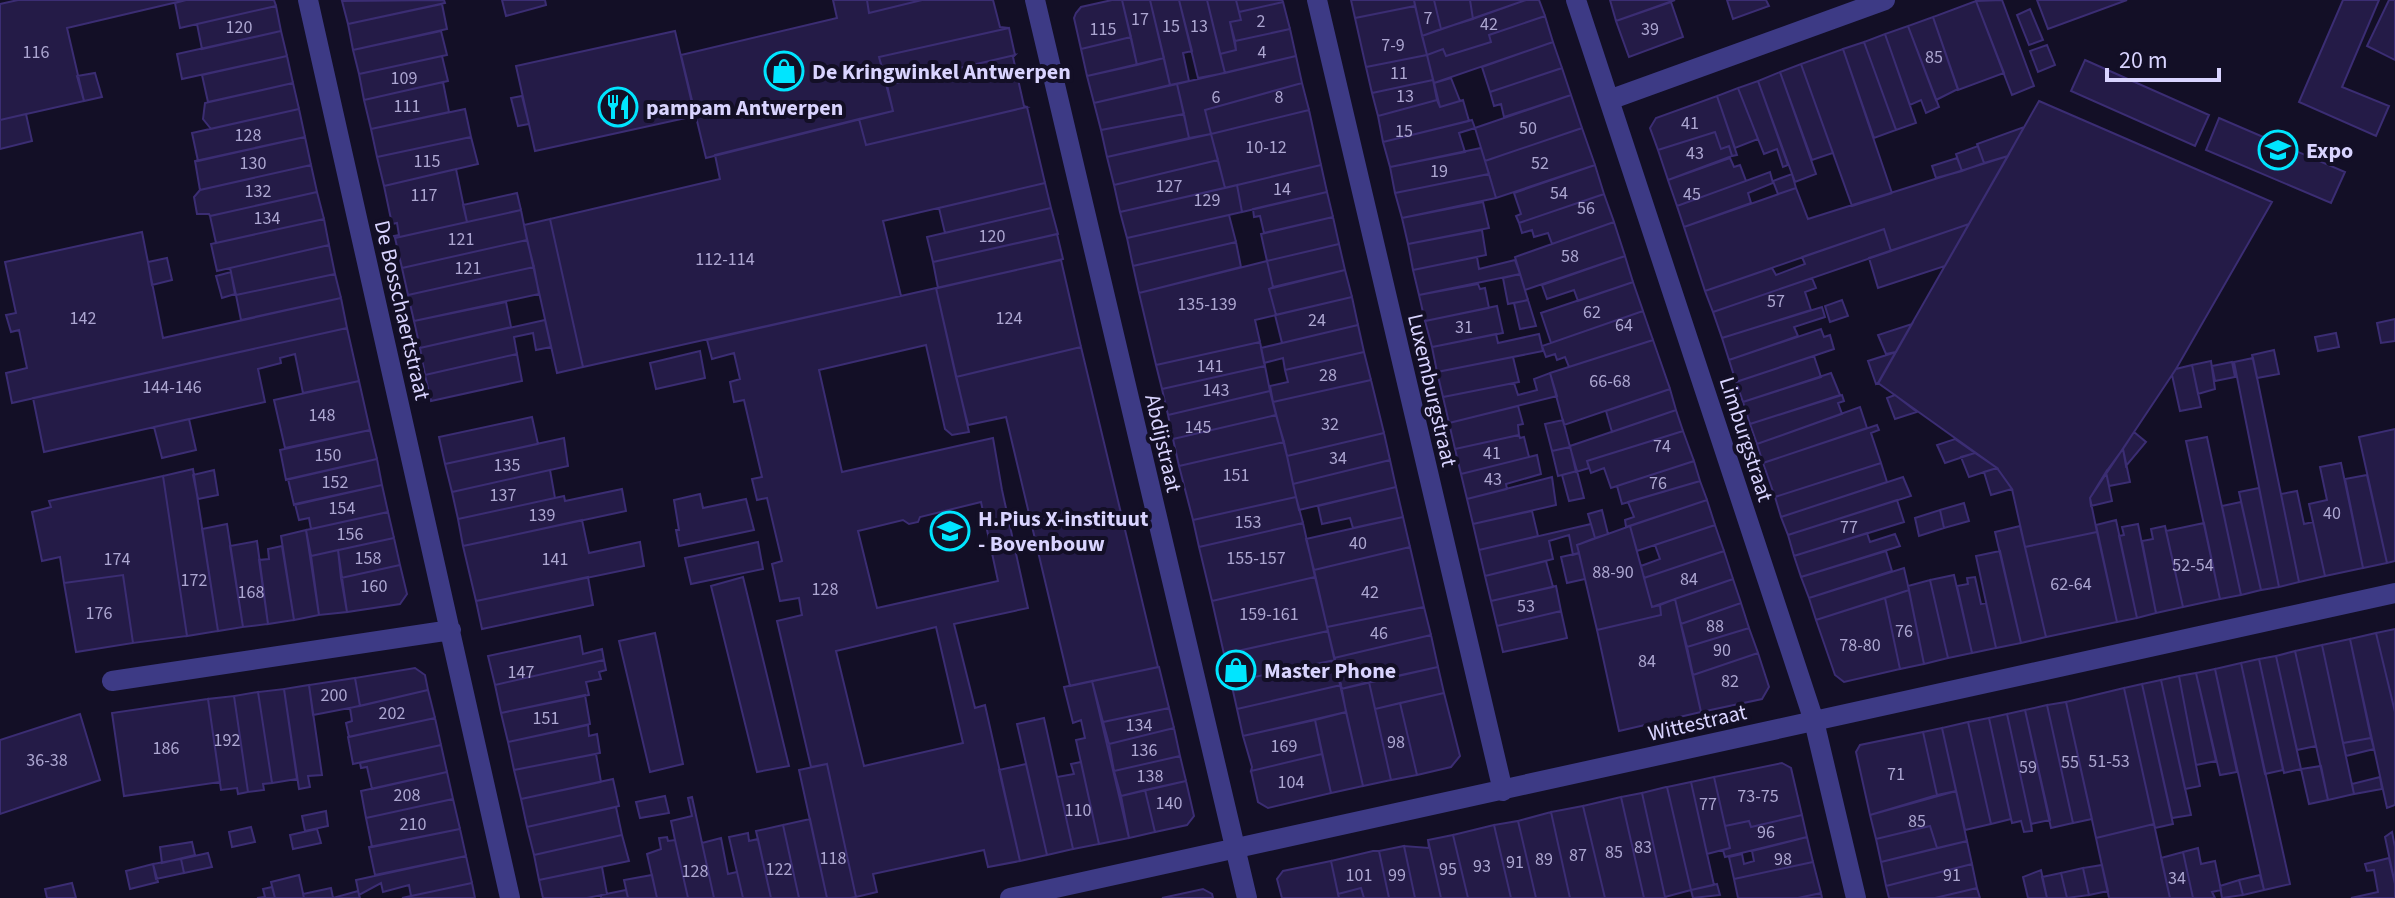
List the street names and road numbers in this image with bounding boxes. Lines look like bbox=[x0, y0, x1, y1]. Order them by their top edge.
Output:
street label: De Bosschaertstraat bbox=[366, 217, 438, 404]
street label: Luxemburgstraat bbox=[1399, 310, 1465, 471]
street label: Limburgstraat bbox=[1711, 373, 1781, 506]
street label: Abdijstraat bbox=[1136, 391, 1190, 496]
street label: Wittestraat bbox=[1645, 696, 1750, 750]

